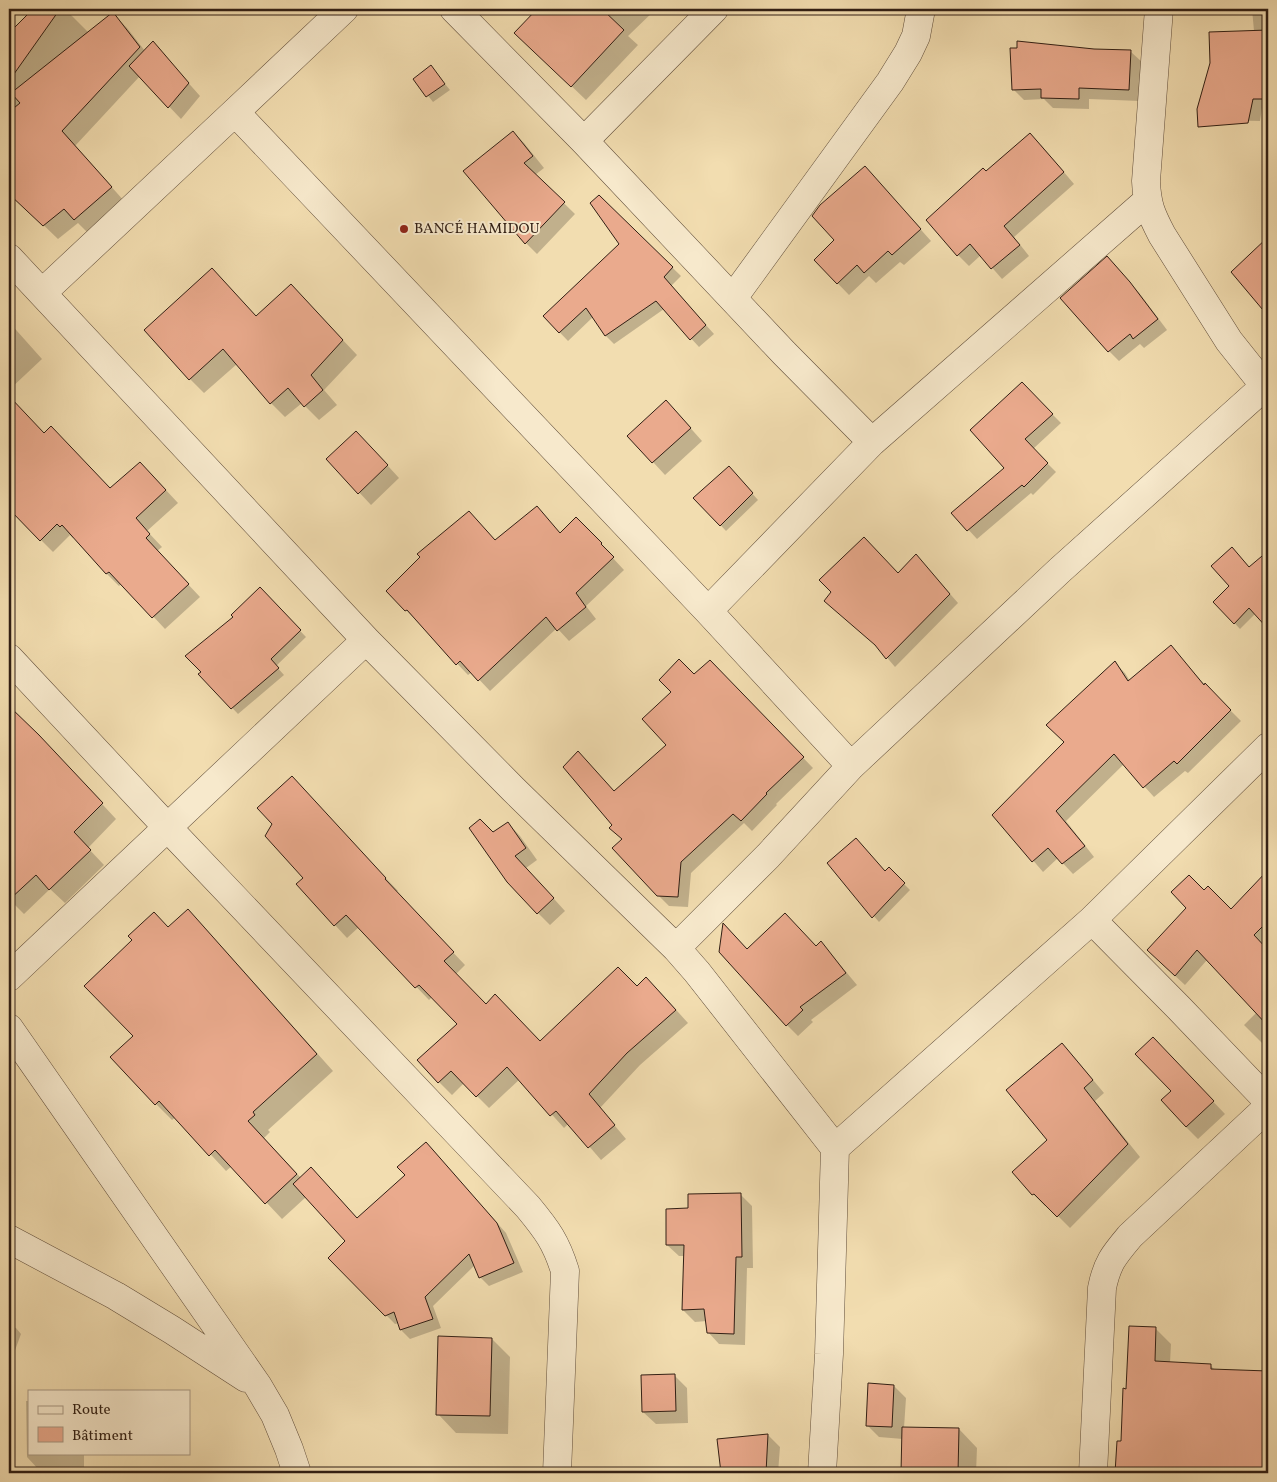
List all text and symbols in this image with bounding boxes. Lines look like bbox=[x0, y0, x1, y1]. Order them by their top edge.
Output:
place label: BANCÉ HAMIDOU bbox=[414, 219, 540, 240]
marker: BANCÉ HAMIDOU bbox=[398, 223, 410, 235]
legend bbox=[28, 1390, 190, 1454]
text: Route bbox=[72, 1400, 111, 1421]
text: Bâtiment bbox=[72, 1426, 133, 1447]

